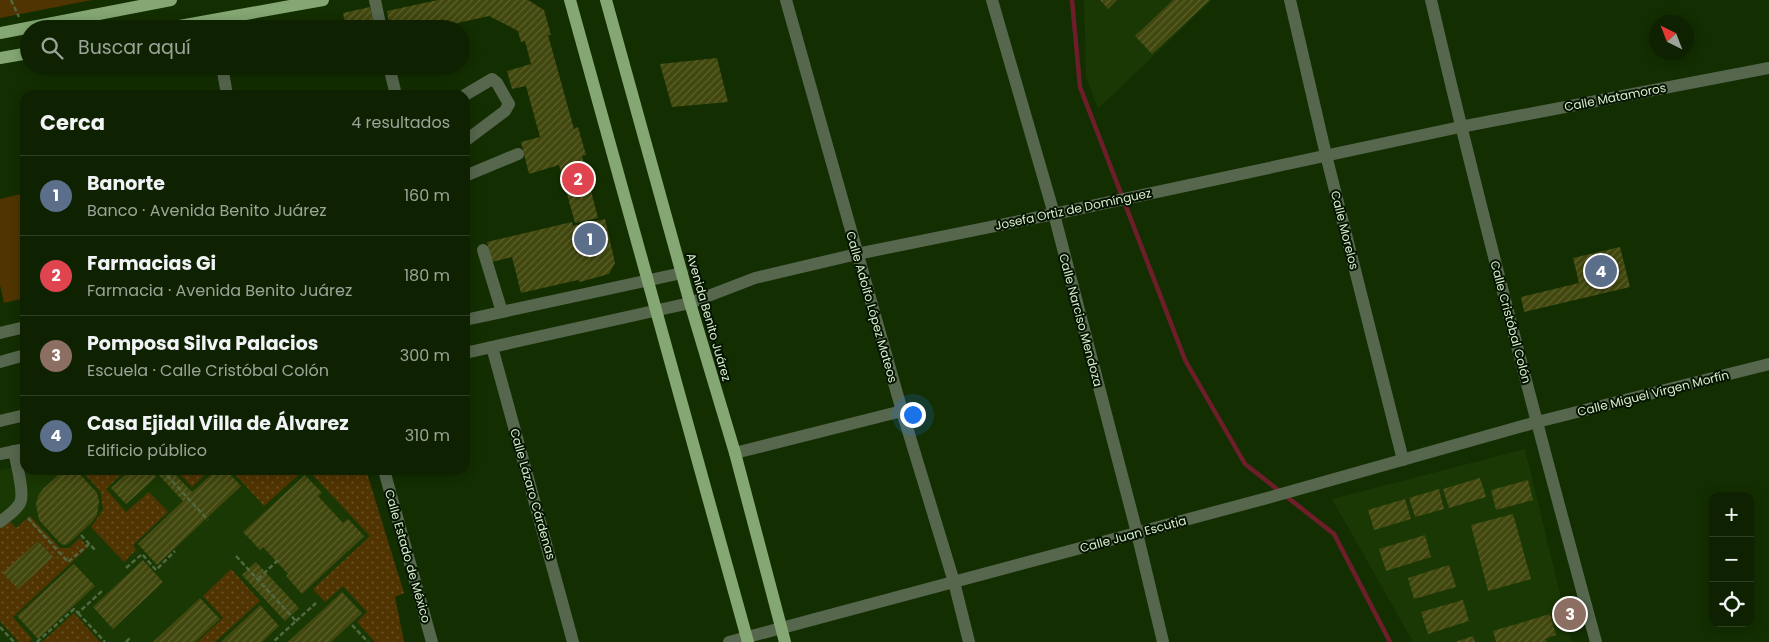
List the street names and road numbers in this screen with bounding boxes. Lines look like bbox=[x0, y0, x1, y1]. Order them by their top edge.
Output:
street label: Calle Matamoros bbox=[1563, 79, 1667, 115]
street label: Josefa Ortiz de Domínguez bbox=[993, 184, 1153, 234]
street label: Calle Morelos bbox=[1327, 189, 1363, 271]
street label: Calle Adolfo López Mateos bbox=[842, 229, 902, 385]
street label: Avenida Benito Juárez bbox=[683, 251, 735, 383]
street label: Calle Narciso Mendoza bbox=[1055, 252, 1107, 388]
street label: Calle Cristóbal Colón bbox=[1486, 259, 1536, 385]
street label: Calle Miguel Virgen Morfín bbox=[1575, 366, 1731, 420]
street label: Calle Lázaro Cárdenas bbox=[506, 426, 560, 562]
street label: Calle Estado de México bbox=[381, 487, 435, 625]
street label: Calle Juan Escutia bbox=[1078, 512, 1188, 556]

